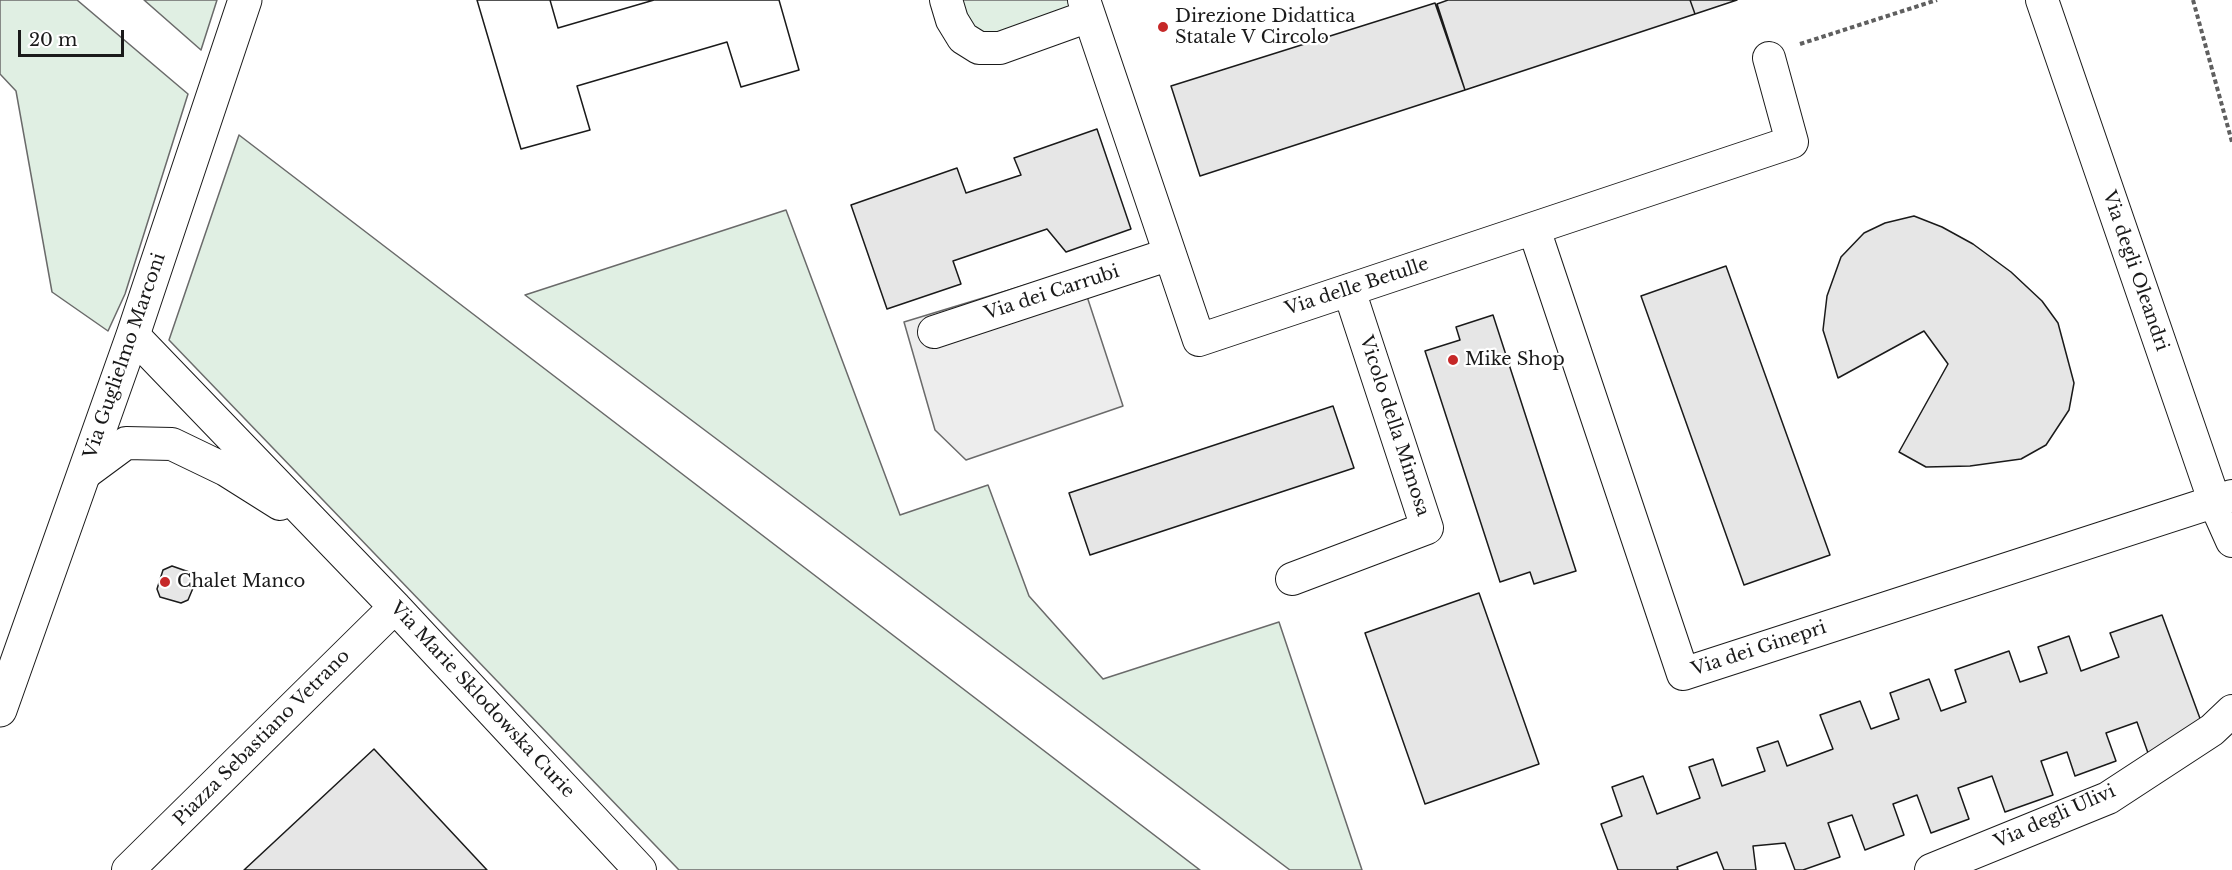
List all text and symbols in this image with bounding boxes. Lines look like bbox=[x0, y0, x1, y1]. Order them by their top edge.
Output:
place label: Direzione Didattica Statale V Circolo bbox=[1175, 6, 1355, 48]
scale bar bbox=[21, 18, 128, 56]
marker: Direzione Didattica Statale V Circolo bbox=[1156, 20, 1170, 34]
text: 20 m bbox=[29, 29, 77, 51]
street label: Via degli Oleandri bbox=[2097, 188, 2173, 354]
street label: Via Guglielmo Marconi bbox=[80, 250, 170, 462]
street label: Via delle Betulle bbox=[1282, 254, 1432, 320]
street label: Via dei Carrubi bbox=[982, 261, 1122, 325]
street label: Vicolo della Mimosa bbox=[1355, 333, 1433, 519]
place label: Mike Shop bbox=[1465, 349, 1565, 371]
marker: Mike Shop bbox=[1446, 353, 1460, 367]
place label: Chalet Manco bbox=[177, 571, 305, 593]
marker: Chalet Manco bbox=[158, 575, 172, 589]
street label: Via Marie Sklodowska Curie bbox=[385, 598, 579, 802]
street label: Via dei Ginepri bbox=[1689, 617, 1829, 681]
street label: Piazza Sebastiano Vetrano bbox=[169, 645, 355, 831]
street label: Via degli Ulivi bbox=[1991, 781, 2119, 853]

